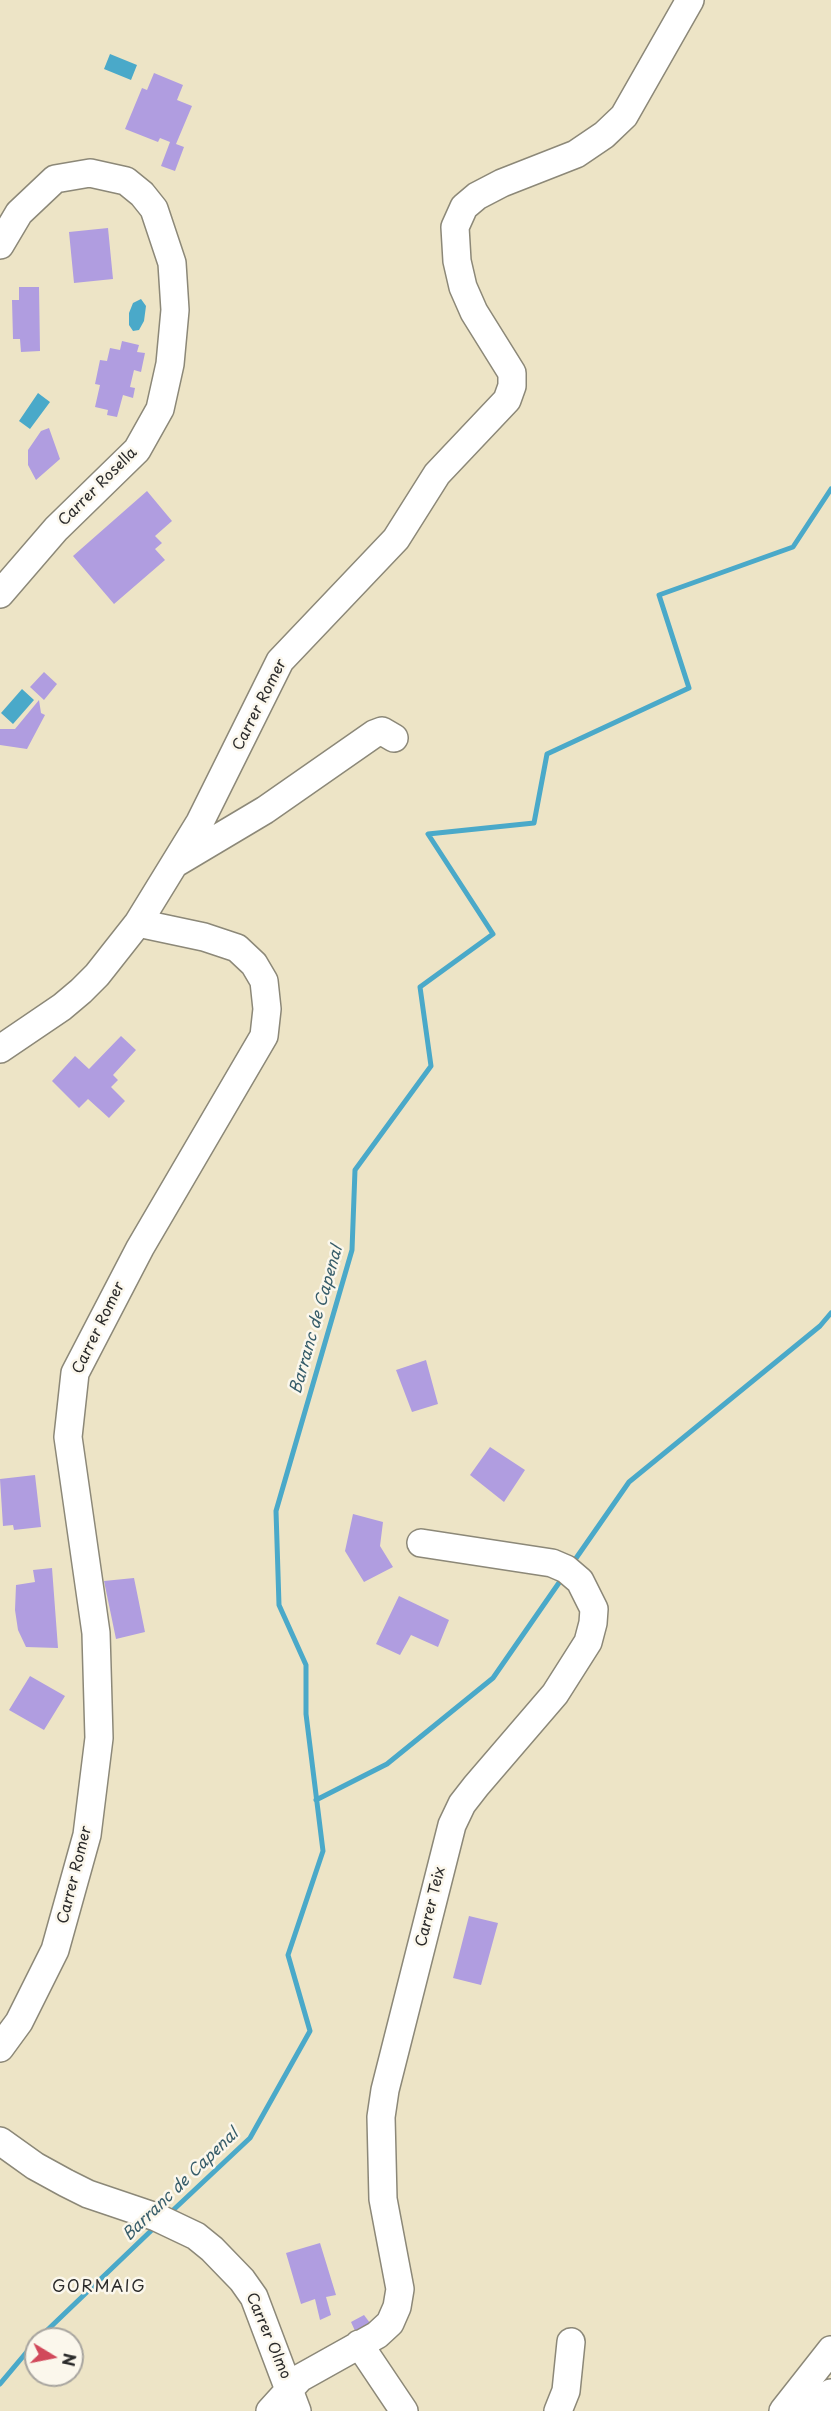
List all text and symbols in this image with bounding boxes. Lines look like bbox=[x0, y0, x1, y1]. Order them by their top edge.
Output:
street label: Carrer Rosella bbox=[55, 444, 141, 530]
street label: Carrer Romer bbox=[229, 656, 291, 754]
water label: Barranc de Capenal bbox=[287, 1244, 347, 1396]
street label: Carrer Romer bbox=[69, 1279, 129, 1377]
street label: Carrer Romer bbox=[54, 1824, 96, 1926]
street label: Carrer Teix bbox=[412, 1865, 450, 1949]
water label: Barranc de Capenal bbox=[119, 2125, 243, 2245]
district label: GORMAIG bbox=[53, 2278, 145, 2298]
street label: Carrer Olmo bbox=[242, 2290, 294, 2382]
north arrow bbox=[24, 2327, 84, 2387]
text: N bbox=[57, 2351, 83, 2368]

